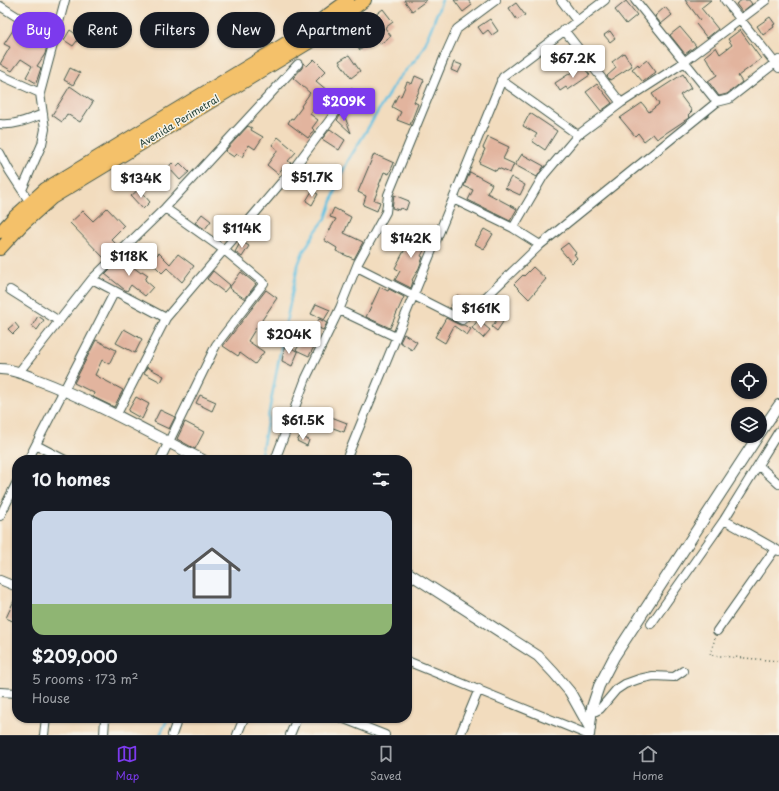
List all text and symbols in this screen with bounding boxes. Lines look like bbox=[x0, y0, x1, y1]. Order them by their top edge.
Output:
chip: Buy bbox=[12, 12, 65, 48]
chip: Rent bbox=[73, 12, 132, 48]
chip: Filters bbox=[140, 12, 209, 48]
chip: New bbox=[217, 12, 275, 48]
chip: Apartment bbox=[283, 12, 385, 48]
pin: $67.2K bbox=[540, 45, 606, 79]
text: $67.2K bbox=[550, 48, 596, 67]
pin: $209K bbox=[316, 88, 372, 122]
street label: Avenida Perimetral bbox=[136, 91, 222, 151]
text: $209K bbox=[322, 91, 366, 110]
pin: $51.7K bbox=[279, 164, 345, 198]
pin: $134K bbox=[113, 165, 169, 199]
text: $51.7K bbox=[291, 167, 333, 186]
text: $134K bbox=[120, 168, 162, 187]
pin: $114K bbox=[214, 215, 270, 249]
text: $114K bbox=[222, 218, 262, 237]
pin: $142K bbox=[383, 225, 439, 259]
text: $142K bbox=[390, 228, 432, 247]
pin: $118K bbox=[101, 243, 157, 277]
text: $118K bbox=[110, 246, 148, 265]
pin: $161K bbox=[453, 295, 509, 329]
text: $161K bbox=[462, 298, 500, 317]
pin: $204K bbox=[261, 321, 317, 355]
text: $204K bbox=[267, 324, 311, 343]
map controls bbox=[731, 363, 767, 443]
button: locate bbox=[731, 363, 767, 399]
pin: $61.5K bbox=[270, 407, 336, 441]
button: layers bbox=[731, 407, 767, 443]
text: $61.5K bbox=[281, 410, 325, 429]
text: 10 homes bbox=[32, 466, 110, 492]
icon: filters bbox=[370, 468, 392, 490]
icon: home bbox=[176, 537, 248, 609]
text: $209,000 bbox=[32, 643, 118, 669]
text: 5 rooms · 173 m² bbox=[32, 669, 138, 688]
text: House bbox=[32, 688, 70, 707]
tab: Map bbox=[116, 743, 139, 784]
tab: Saved bbox=[370, 743, 402, 784]
tab: Home bbox=[633, 743, 663, 784]

